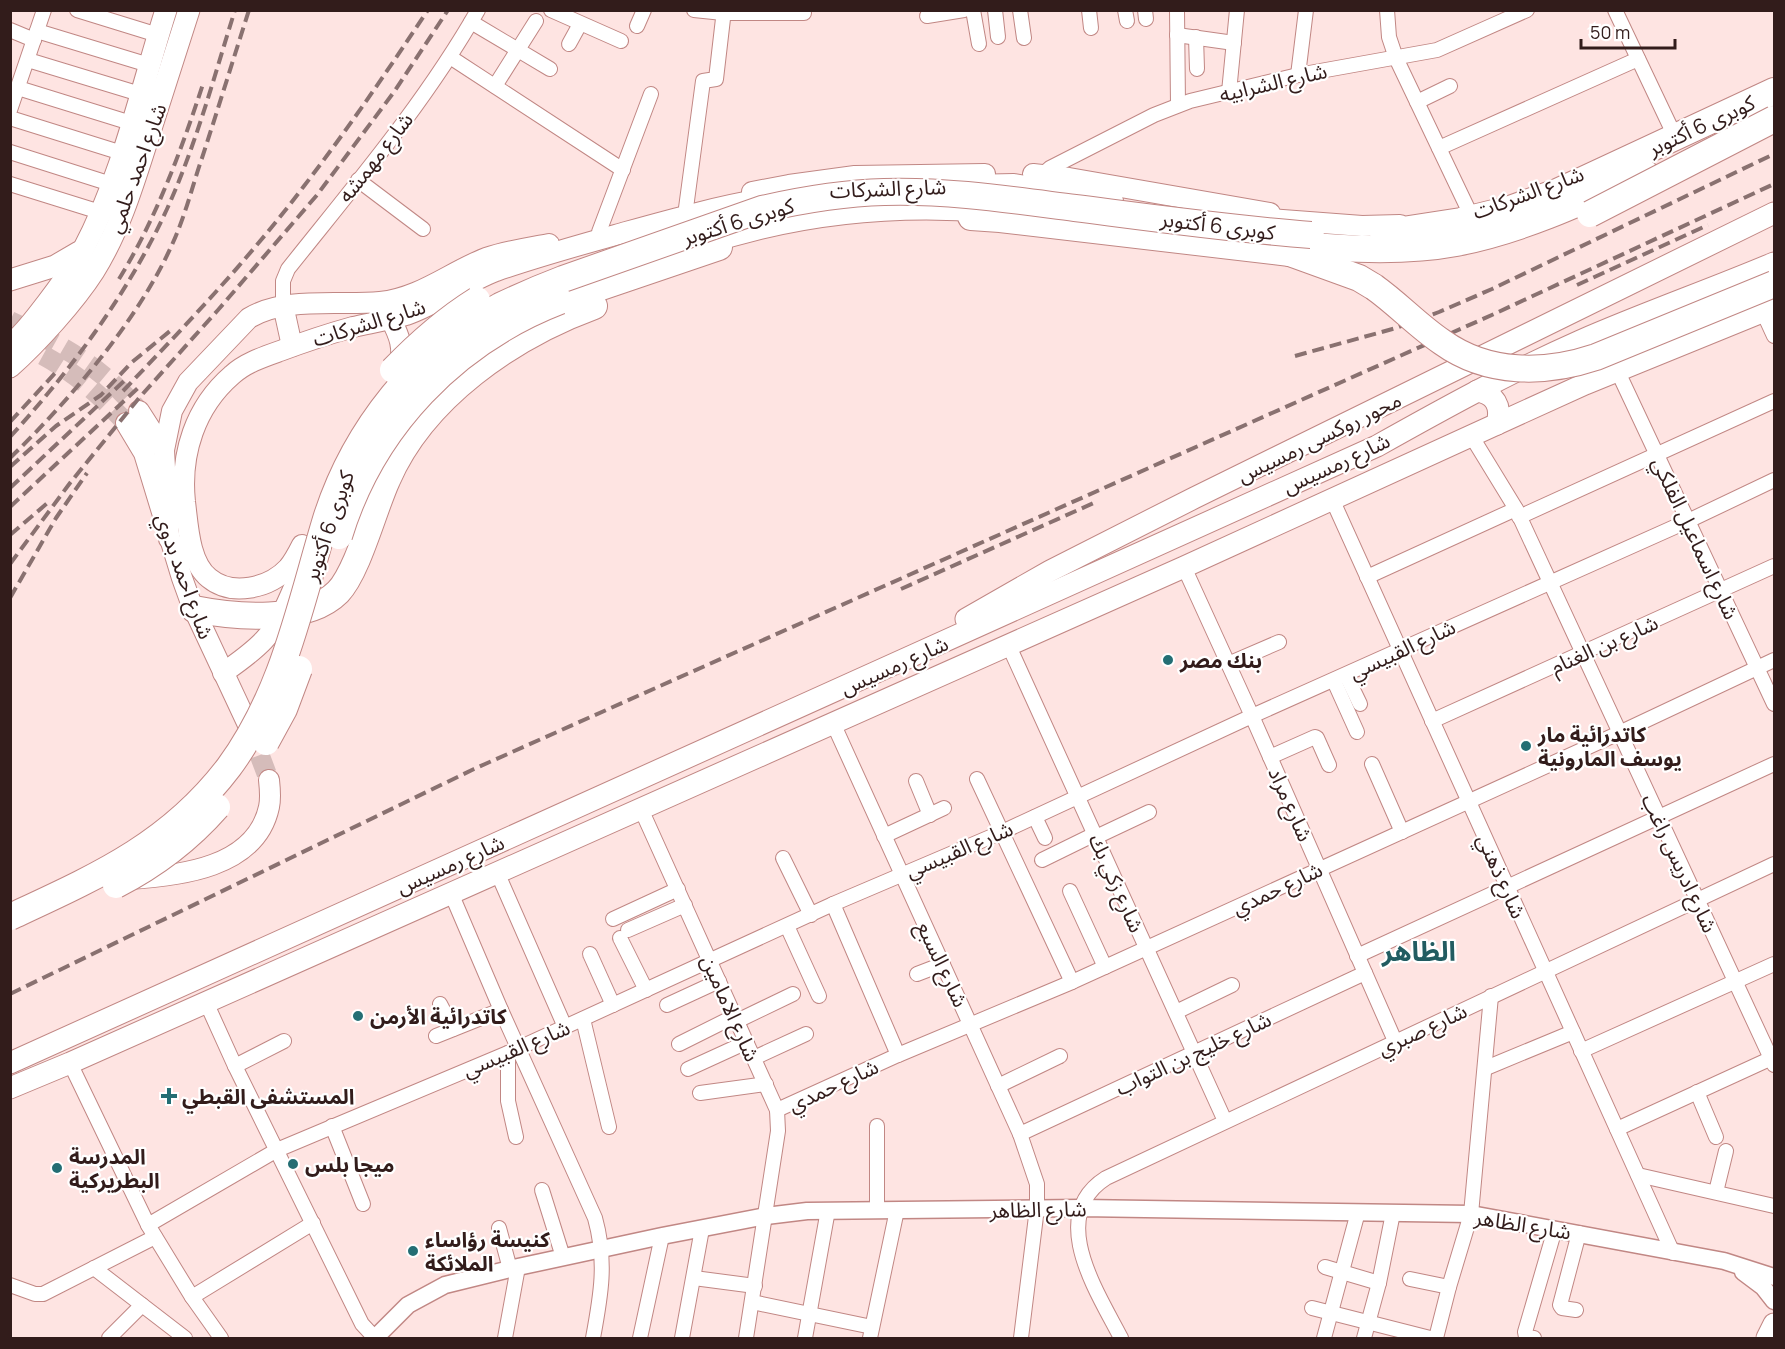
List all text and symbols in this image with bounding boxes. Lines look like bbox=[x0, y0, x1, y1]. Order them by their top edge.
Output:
scale bar bbox=[1581, 12, 1676, 50]
text: 50 m bbox=[1590, 20, 1630, 44]
street label: شارع الشرابيه bbox=[1216, 56, 1330, 110]
street label: كوبرى 6 أكتوبر bbox=[1642, 88, 1759, 162]
street label: شارع احمد حلمي bbox=[100, 99, 175, 238]
street label: شارع مهمشه bbox=[331, 106, 421, 209]
street label: شارع الشركات bbox=[1468, 159, 1588, 227]
street label: شارع الشركات bbox=[829, 172, 947, 206]
street label: كوبرى 6 أكتوبر bbox=[678, 191, 798, 252]
street label: كوبرى 6 أكتوبر bbox=[1158, 204, 1277, 246]
street label: شارع الشركات bbox=[309, 292, 429, 354]
street label: محور روكسى رمسيس bbox=[1232, 385, 1406, 489]
street label: شارع رمسيس bbox=[1278, 426, 1395, 502]
street label: شارع اسماعيل الفلكي bbox=[1644, 452, 1746, 625]
street label: كوبرى 6 أكتوبر bbox=[296, 467, 360, 586]
street label: شارع احمد بدوي bbox=[147, 509, 221, 644]
street label: شارع بن الغنام bbox=[1546, 608, 1664, 683]
street label: شارع القبيسي bbox=[1344, 612, 1461, 688]
street label: شارع رمسيس bbox=[836, 629, 953, 703]
place label: بنك مصر bbox=[1179, 646, 1262, 674]
marker: بنك مصر bbox=[1161, 653, 1175, 667]
place label: كاتدرائية مار يوسف المارونية bbox=[1537, 720, 1682, 772]
marker: كاتدرائية مار يوسف المارونية bbox=[1519, 739, 1533, 753]
street label: شارع مراد bbox=[1260, 762, 1320, 847]
street label: شارع ادريس راغب bbox=[1634, 789, 1724, 938]
street label: شارع القبيسي bbox=[901, 814, 1018, 887]
street label: شارع رمسيس bbox=[392, 828, 509, 902]
street label: شارع زكي بك bbox=[1080, 829, 1151, 938]
street label: شارع ذهني bbox=[1468, 829, 1533, 924]
street label: شارع حمدي bbox=[1227, 855, 1328, 924]
street label: شارع السبع bbox=[909, 916, 975, 1012]
district label: الظاهر bbox=[1381, 932, 1456, 969]
street label: شارع الامامين bbox=[693, 950, 767, 1066]
street label: شارع صبري bbox=[1373, 996, 1472, 1064]
place label: كاتدرائية الأرمن bbox=[370, 1002, 507, 1030]
street label: شارع خليج بن التواب bbox=[1111, 1005, 1276, 1103]
marker: كاتدرائية الأرمن bbox=[351, 1009, 365, 1023]
street label: شارع القبيسي bbox=[458, 1013, 575, 1086]
street label: شارع حمدي bbox=[783, 1052, 884, 1121]
place label: المستشفى القبطي bbox=[182, 1082, 355, 1114]
marker: المستشفى القبطي bbox=[160, 1087, 178, 1105]
place label: المدرسة البطريركية bbox=[69, 1142, 160, 1194]
place label: ميجا بلس bbox=[305, 1150, 395, 1178]
marker: ميجا بلس bbox=[286, 1157, 300, 1171]
marker: المدرسة البطريركية bbox=[50, 1161, 64, 1175]
street label: شارع الظاهر bbox=[988, 1194, 1087, 1226]
street label: شارع الظاهر bbox=[1472, 1202, 1573, 1247]
place label: كنيسة رؤاساء الملائكة bbox=[425, 1225, 550, 1277]
marker: كنيسة رؤاساء الملائكة bbox=[406, 1244, 420, 1258]

